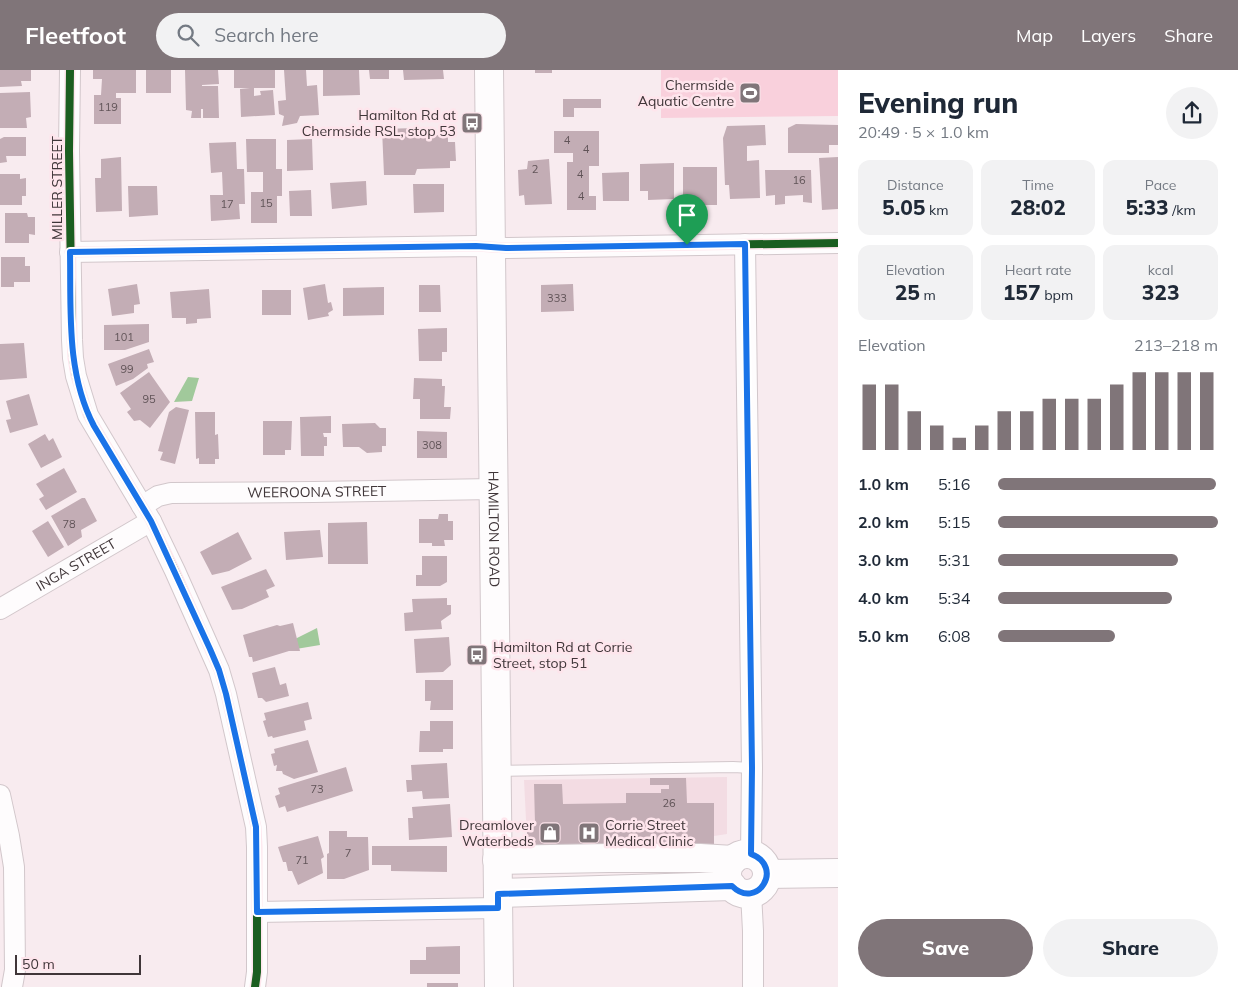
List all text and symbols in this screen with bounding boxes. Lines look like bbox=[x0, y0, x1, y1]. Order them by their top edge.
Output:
search box bbox=[156, 13, 506, 58]
text: Fleetfoot bbox=[25, 20, 126, 50]
icon: search bbox=[174, 21, 202, 49]
text: Search here bbox=[214, 23, 319, 47]
text: Map bbox=[1016, 24, 1053, 47]
text: Layers bbox=[1081, 24, 1136, 47]
text: Share bbox=[1164, 24, 1213, 47]
place label: Chermside Aquatic Centre bbox=[638, 76, 734, 110]
sports icon: Chermside Aquatic Centre bbox=[738, 81, 762, 105]
text: Evening run bbox=[858, 85, 1018, 120]
button: share bbox=[1166, 87, 1218, 139]
house number: 119 bbox=[98, 100, 118, 114]
place label: Hamilton Rd at Chermside RSL, stop 53 bbox=[302, 106, 456, 140]
bus stop icon: Hamilton Rd at Chermside RSL, stop 53 bbox=[460, 111, 484, 135]
text: 20:49 · 5 × 1.0 km bbox=[858, 122, 989, 142]
house number: 4 bbox=[564, 133, 571, 147]
street label: MILLER STREET bbox=[48, 136, 66, 240]
house number: 4 bbox=[583, 142, 590, 156]
house number: 2 bbox=[532, 162, 539, 176]
house number: 4 bbox=[577, 167, 584, 181]
house number: 16 bbox=[792, 173, 806, 187]
text: Distance bbox=[887, 176, 944, 194]
text: Time bbox=[1022, 176, 1054, 194]
text: Pace bbox=[1145, 176, 1176, 194]
house number: 4 bbox=[578, 189, 585, 203]
pin bbox=[666, 194, 708, 245]
text: 5.05 bbox=[882, 194, 925, 220]
text: 28:02 bbox=[1010, 194, 1066, 220]
text: 5:33 bbox=[1125, 194, 1169, 220]
house number: 15 bbox=[259, 196, 273, 210]
house number: 17 bbox=[220, 197, 234, 211]
icon: arrive bbox=[673, 201, 701, 229]
text: km bbox=[925, 201, 949, 219]
text: /km bbox=[1169, 201, 1196, 219]
text: Elevation bbox=[886, 261, 945, 279]
text: Heart rate bbox=[1005, 261, 1071, 279]
text: kcal bbox=[1148, 261, 1173, 279]
text: 25 bbox=[895, 279, 920, 305]
text: 157 bbox=[1003, 279, 1041, 305]
text: 323 bbox=[1142, 279, 1180, 305]
text: m bbox=[920, 286, 936, 304]
text: bpm bbox=[1041, 286, 1073, 304]
house number: 333 bbox=[547, 291, 567, 305]
house number: 101 bbox=[114, 330, 134, 344]
text: Elevation bbox=[858, 335, 926, 355]
text: 213–218 m bbox=[1134, 335, 1218, 355]
house number: 99 bbox=[120, 362, 134, 376]
house number: 95 bbox=[142, 392, 156, 406]
house number: 308 bbox=[422, 438, 442, 452]
street label: HAMILTON ROAD bbox=[484, 471, 504, 587]
text: 1.0 km bbox=[858, 474, 909, 494]
text: 5:16 bbox=[938, 474, 970, 494]
street label: WEEROONA STREET bbox=[247, 482, 387, 501]
text: 2.0 km bbox=[858, 512, 909, 532]
text: 5:15 bbox=[938, 512, 970, 532]
house number: 78 bbox=[62, 517, 76, 531]
street label: INGA STREET bbox=[33, 534, 120, 595]
text: 3.0 km bbox=[858, 550, 909, 570]
text: 5:31 bbox=[938, 550, 970, 570]
text: 4.0 km bbox=[858, 588, 909, 608]
text: 5:34 bbox=[938, 588, 970, 608]
text: 5.0 km bbox=[858, 626, 909, 646]
text: 6:08 bbox=[938, 626, 970, 646]
place label: Hamilton Rd at Corrie Street, stop 51 bbox=[493, 638, 633, 672]
bus stop icon: Hamilton Rd at Corrie Street, stop 51 bbox=[465, 643, 489, 667]
house number: 73 bbox=[310, 782, 324, 796]
house number: 26 bbox=[662, 796, 676, 810]
place label: Dreamlover Waterbeds bbox=[459, 816, 535, 850]
place label: Corrie Street Medical Clinic bbox=[605, 816, 693, 850]
shop icon: Dreamlover Waterbeds bbox=[538, 821, 562, 845]
hospital icon: Corrie Street Medical Clinic bbox=[577, 821, 601, 845]
house number: 7 bbox=[345, 846, 351, 860]
house number: 71 bbox=[295, 853, 309, 867]
button: Save bbox=[858, 919, 1033, 977]
button: Share bbox=[1043, 919, 1218, 977]
scale bar bbox=[15, 952, 141, 975]
text: 50 m bbox=[22, 955, 55, 973]

